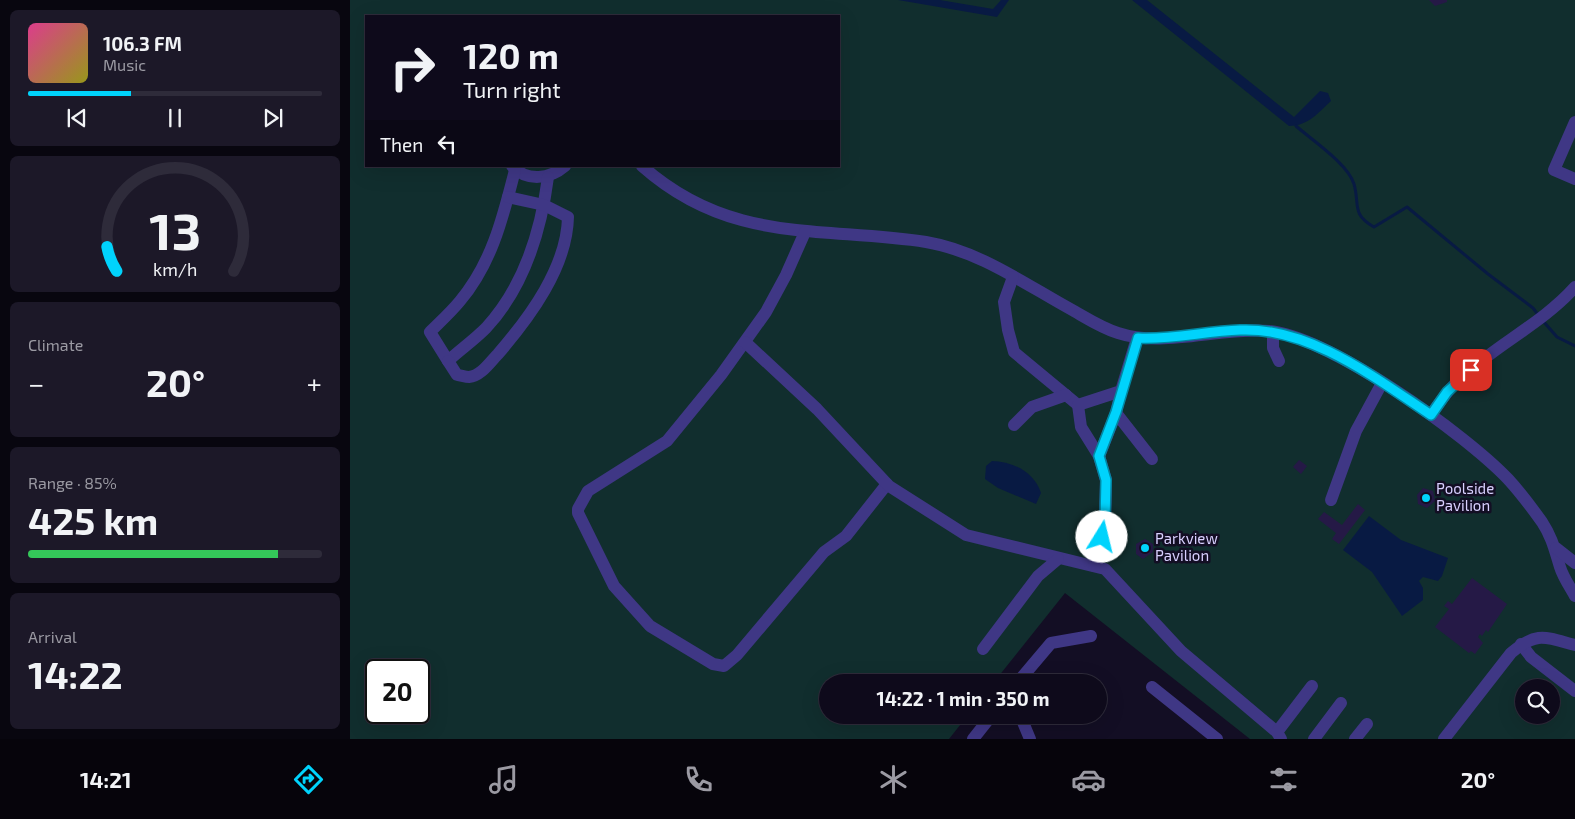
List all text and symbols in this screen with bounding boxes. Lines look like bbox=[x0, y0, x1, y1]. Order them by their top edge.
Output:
text: 106.3 FM bbox=[103, 32, 182, 55]
text: 120 m bbox=[463, 34, 559, 76]
icon: right bbox=[380, 35, 445, 100]
text: Music bbox=[103, 55, 146, 74]
text: Turn right bbox=[463, 76, 561, 102]
icon: previous bbox=[63, 104, 91, 132]
icon: pause bbox=[161, 104, 189, 132]
icon: next bbox=[259, 104, 287, 132]
icon: left bbox=[433, 130, 461, 158]
text: Then bbox=[380, 133, 423, 156]
text: 13 bbox=[149, 198, 201, 260]
text: km/h bbox=[153, 258, 197, 280]
text: Climate bbox=[28, 335, 83, 354]
pin bbox=[1450, 349, 1492, 391]
icon: arrive bbox=[1457, 356, 1485, 384]
text: 20° bbox=[146, 359, 205, 405]
text: − bbox=[28, 366, 44, 400]
text: + bbox=[307, 366, 322, 400]
text: Range · 85% bbox=[28, 473, 117, 492]
place label: Poolside Pavilion bbox=[1436, 479, 1494, 514]
marker: Poolside Pavilion bbox=[1420, 492, 1432, 504]
text: 425 km bbox=[28, 497, 158, 543]
position arrow bbox=[1075, 510, 1127, 562]
place label: Parkview Pavilion bbox=[1155, 529, 1218, 564]
marker: Parkview Pavilion bbox=[1139, 542, 1151, 554]
text: Arrival bbox=[28, 627, 77, 646]
text: 14:22 bbox=[28, 651, 123, 697]
speed limit sign: 20 bbox=[365, 659, 430, 724]
map controls bbox=[1515, 679, 1560, 724]
button: search bbox=[1515, 679, 1560, 724]
text: 14:22 · 1 min · 350 m bbox=[876, 687, 1050, 710]
icon: directions bbox=[291, 762, 326, 797]
icon: music bbox=[486, 762, 521, 797]
icon: phone bbox=[681, 762, 716, 797]
icon: climate bbox=[876, 762, 911, 797]
icon: car bbox=[1071, 762, 1106, 797]
icon: filters bbox=[1266, 762, 1301, 797]
text: 14:21 bbox=[80, 766, 131, 792]
text: 20° bbox=[1461, 766, 1495, 792]

